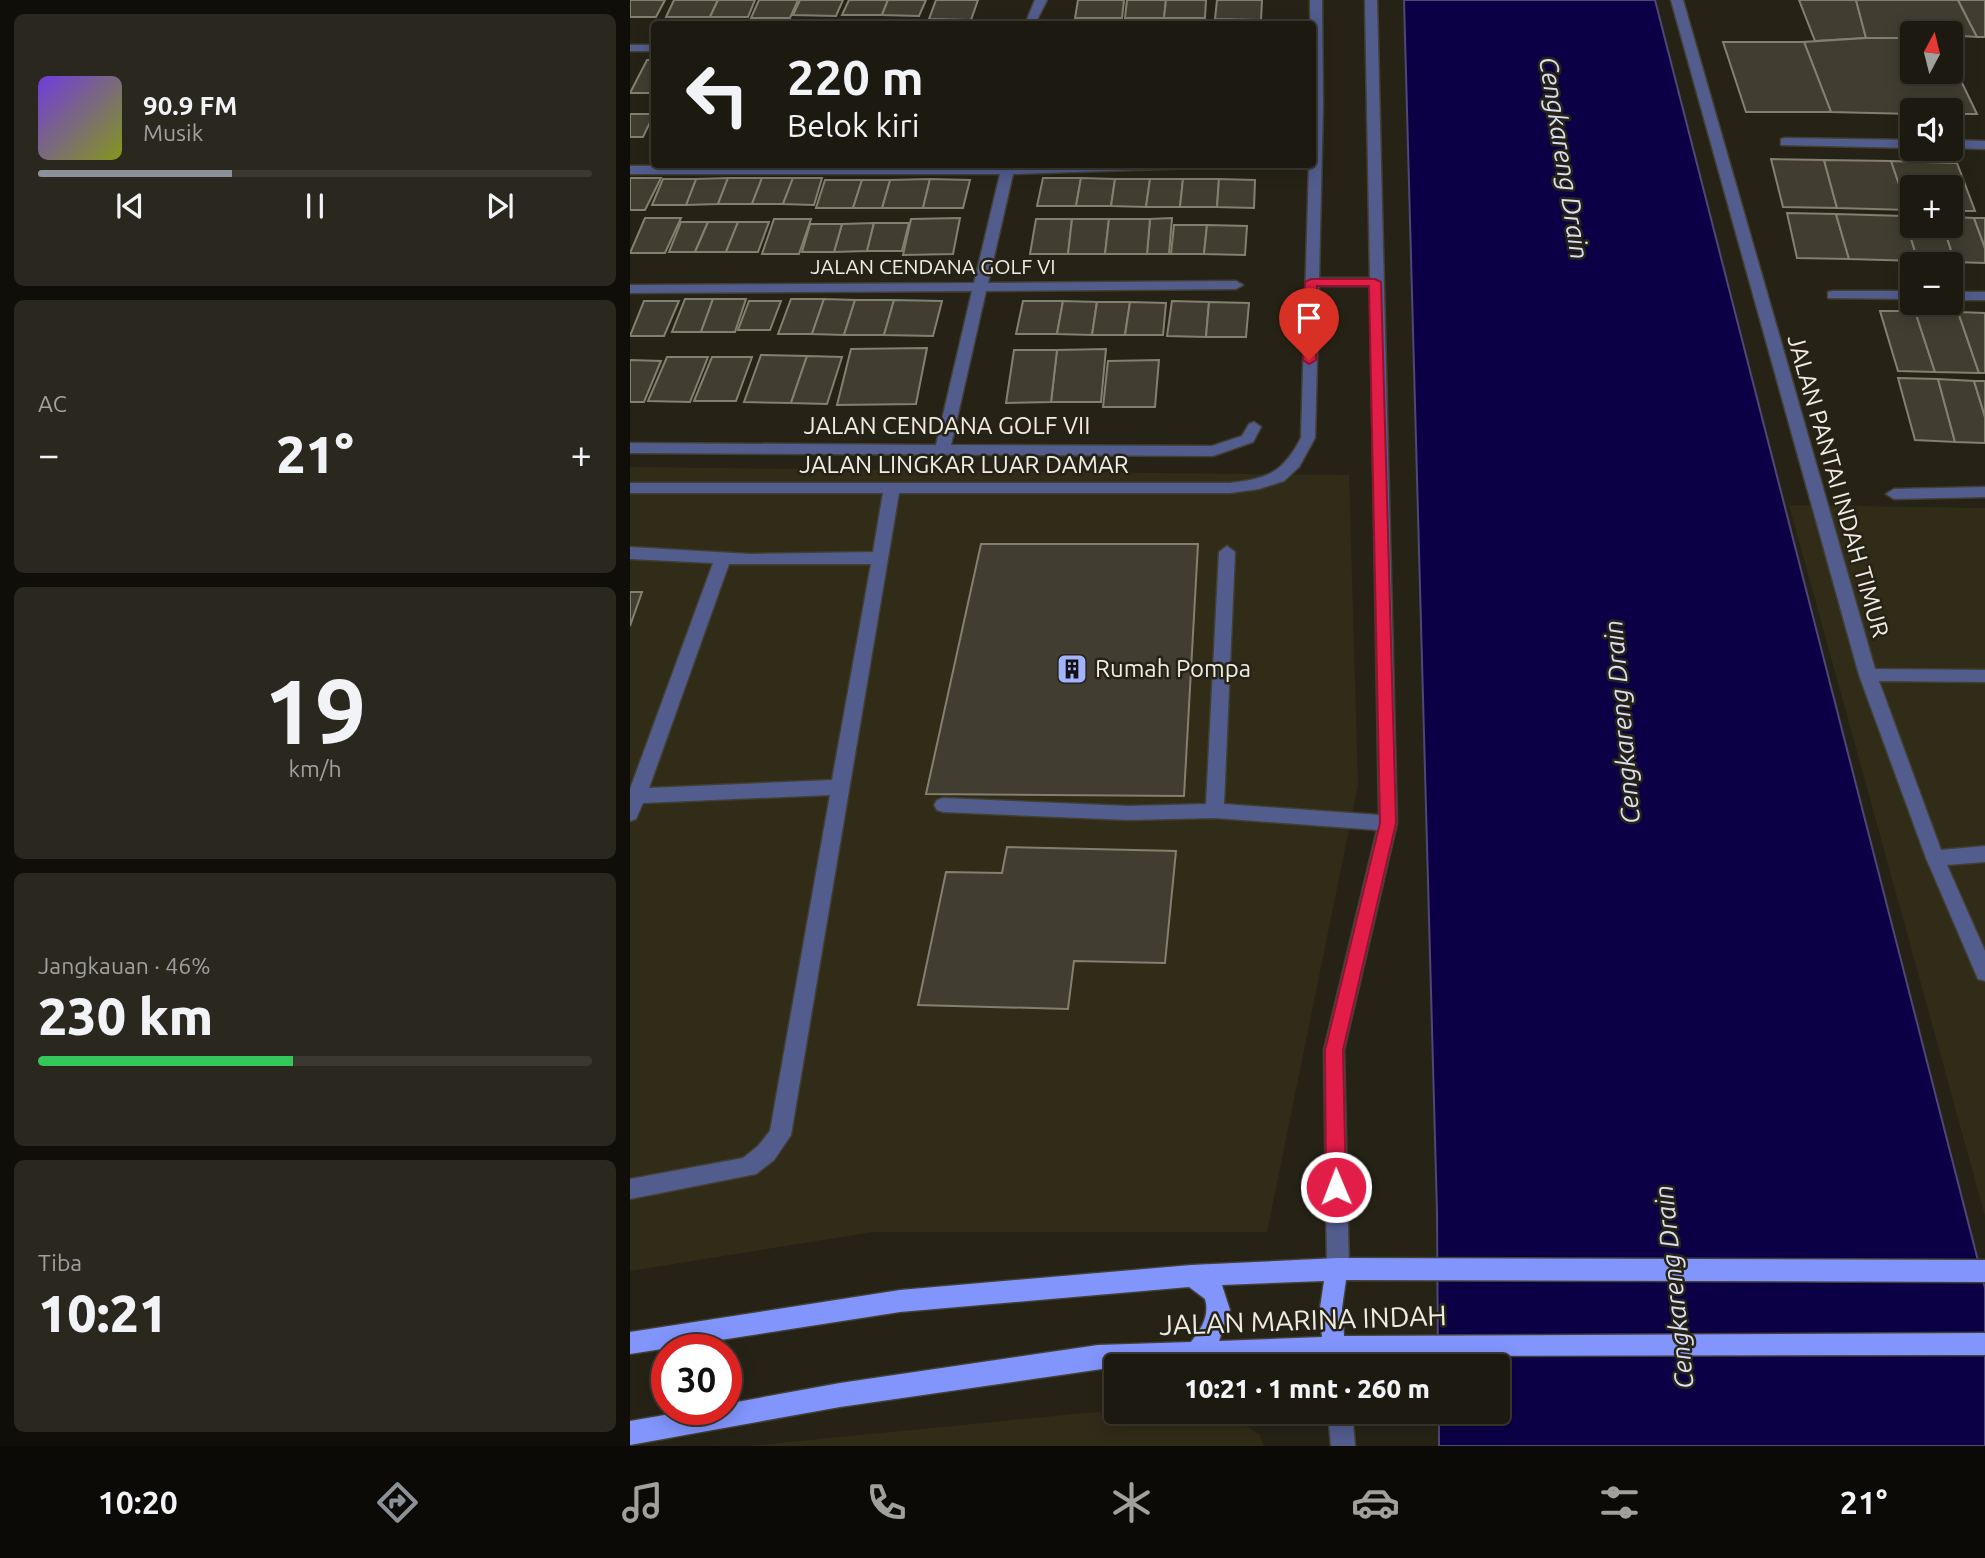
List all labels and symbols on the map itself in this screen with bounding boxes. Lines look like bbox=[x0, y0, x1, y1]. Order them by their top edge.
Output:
north arrow bbox=[1900, 21, 1964, 84]
water label: Cengkareng Drain bbox=[1534, 54, 1595, 261]
street label: JALAN CENDANA GOLF VI bbox=[810, 254, 1056, 278]
pin bbox=[1279, 288, 1339, 360]
street label: JALAN PANTAI INDAH TIMUR bbox=[1782, 332, 1895, 640]
street label: JALAN CENDANA GOLF VII bbox=[804, 412, 1090, 439]
street label: JALAN LINGKAR LUAR DAMAR bbox=[799, 451, 1129, 478]
water label: Cengkareng Drain bbox=[1598, 619, 1645, 825]
building icon: Rumah Pompa bbox=[1055, 652, 1089, 686]
place label: Rumah Pompa bbox=[1095, 655, 1251, 682]
position arrow bbox=[1299, 1150, 1373, 1224]
water label: Cengkareng Drain bbox=[1648, 1184, 1699, 1390]
street label: JALAN MARINA INDAH bbox=[1159, 1299, 1447, 1340]
speed limit sign: 30 bbox=[651, 1334, 742, 1425]

